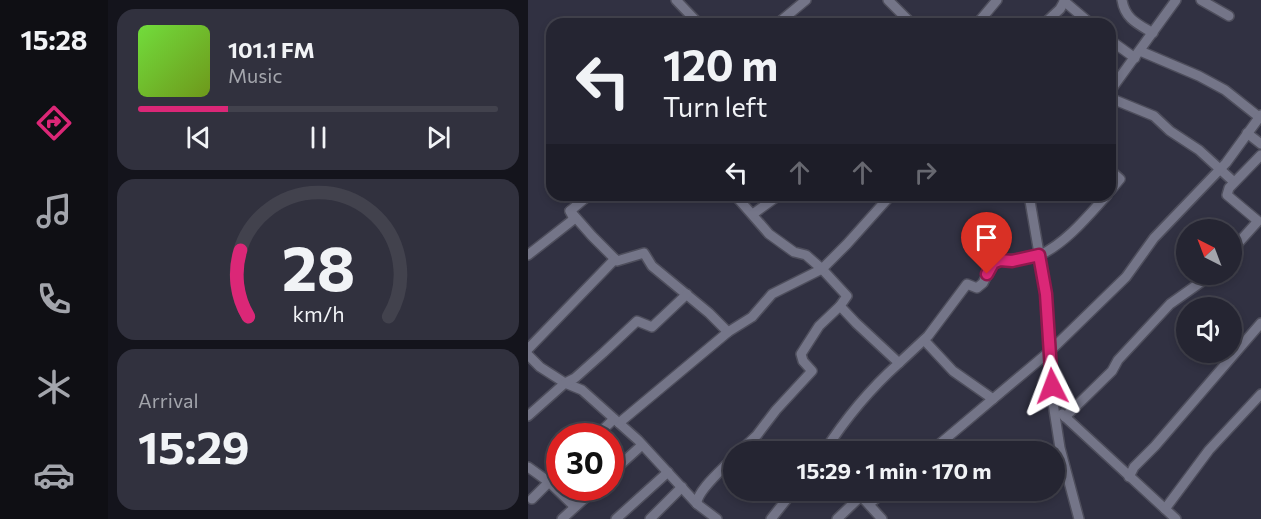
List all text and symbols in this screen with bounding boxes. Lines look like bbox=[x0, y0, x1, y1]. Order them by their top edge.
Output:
text: 15:28 bbox=[21, 23, 88, 56]
text: 101.1 FM bbox=[228, 36, 315, 63]
text: 120 m bbox=[663, 38, 778, 90]
icon: left bbox=[564, 42, 642, 120]
text: Music bbox=[228, 63, 282, 87]
text: Turn left bbox=[663, 90, 767, 123]
icon: directions bbox=[33, 102, 75, 144]
icon: previous bbox=[182, 121, 215, 154]
icon: pause bbox=[302, 121, 335, 154]
icon: next bbox=[422, 121, 455, 154]
icon: left bbox=[720, 156, 753, 189]
icon: ahead bbox=[783, 156, 816, 189]
icon: ahead bbox=[846, 156, 879, 189]
icon: right bbox=[909, 156, 942, 189]
icon: music bbox=[33, 190, 75, 232]
pin bbox=[961, 212, 1012, 274]
north arrow bbox=[1176, 219, 1242, 285]
map controls bbox=[1176, 219, 1242, 363]
icon: arrive bbox=[970, 221, 1003, 254]
text: 28 bbox=[281, 228, 355, 304]
icon: phone bbox=[33, 278, 75, 320]
button: sound bbox=[1176, 297, 1242, 363]
text: km/h bbox=[292, 300, 344, 326]
position arrow bbox=[1020, 354, 1084, 418]
icon: climate bbox=[33, 366, 75, 408]
text: Arrival bbox=[138, 388, 199, 412]
text: 15:29 bbox=[138, 418, 250, 473]
speed limit sign: 30 bbox=[546, 423, 624, 501]
icon: car bbox=[33, 454, 75, 496]
text: 15:29 · 1 min · 170 m bbox=[796, 457, 992, 484]

